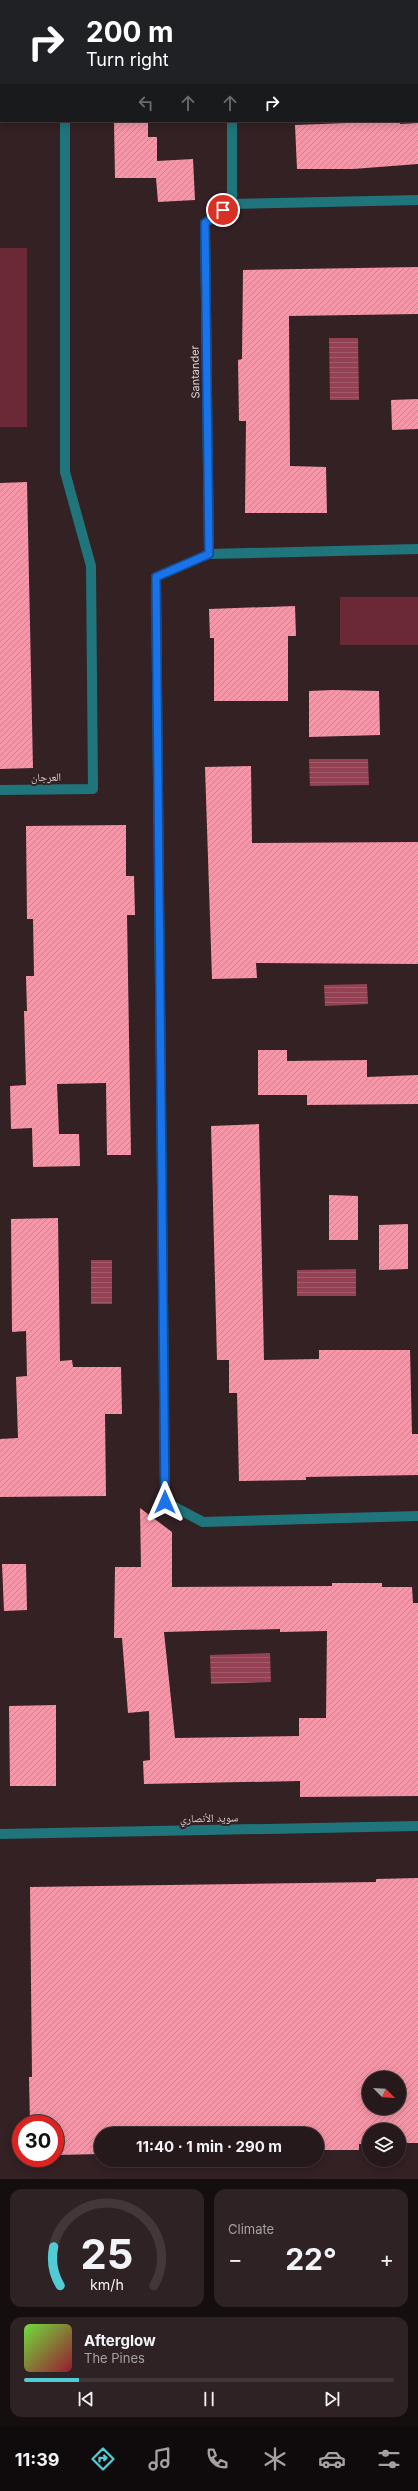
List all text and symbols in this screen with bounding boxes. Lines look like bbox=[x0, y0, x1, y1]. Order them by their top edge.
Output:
text: 200 m bbox=[86, 15, 174, 49]
icon: right bbox=[20, 16, 72, 68]
text: Turn right bbox=[86, 49, 169, 70]
icon: left bbox=[135, 92, 157, 114]
icon: ahead bbox=[177, 92, 199, 114]
icon: ahead bbox=[219, 92, 241, 114]
icon: right bbox=[261, 92, 283, 114]
pin bbox=[206, 193, 240, 227]
icon: arrive bbox=[212, 199, 234, 221]
street label: Santander bbox=[188, 345, 202, 399]
street label: العرجان bbox=[31, 770, 61, 784]
position arrow bbox=[144, 1481, 186, 1523]
street label: سويد الأنصاري bbox=[180, 1810, 238, 1827]
north arrow bbox=[362, 2071, 406, 2115]
map controls bbox=[362, 2071, 406, 2167]
speed limit sign: 30 bbox=[12, 2115, 64, 2167]
button: layers bbox=[362, 2123, 406, 2167]
text: 11:40 · 1 min · 290 m bbox=[136, 2137, 282, 2156]
text: Climate bbox=[228, 2221, 274, 2237]
text: 25 bbox=[81, 2229, 133, 2279]
text: 22° bbox=[285, 2241, 337, 2277]
text: − bbox=[228, 2246, 243, 2272]
text: + bbox=[379, 2246, 394, 2272]
text: km/h bbox=[90, 2276, 124, 2293]
text: Afterglow bbox=[84, 2331, 156, 2350]
text: The Pines bbox=[84, 2350, 145, 2366]
icon: previous bbox=[75, 2388, 97, 2410]
icon: pause bbox=[198, 2388, 220, 2410]
icon: next bbox=[321, 2388, 343, 2410]
icon: directions bbox=[89, 2445, 117, 2473]
icon: music bbox=[146, 2445, 174, 2473]
icon: phone bbox=[203, 2445, 231, 2473]
icon: climate bbox=[261, 2445, 289, 2473]
icon: car bbox=[318, 2445, 346, 2473]
icon: filters bbox=[375, 2445, 403, 2473]
text: 11:39 bbox=[15, 2449, 59, 2470]

